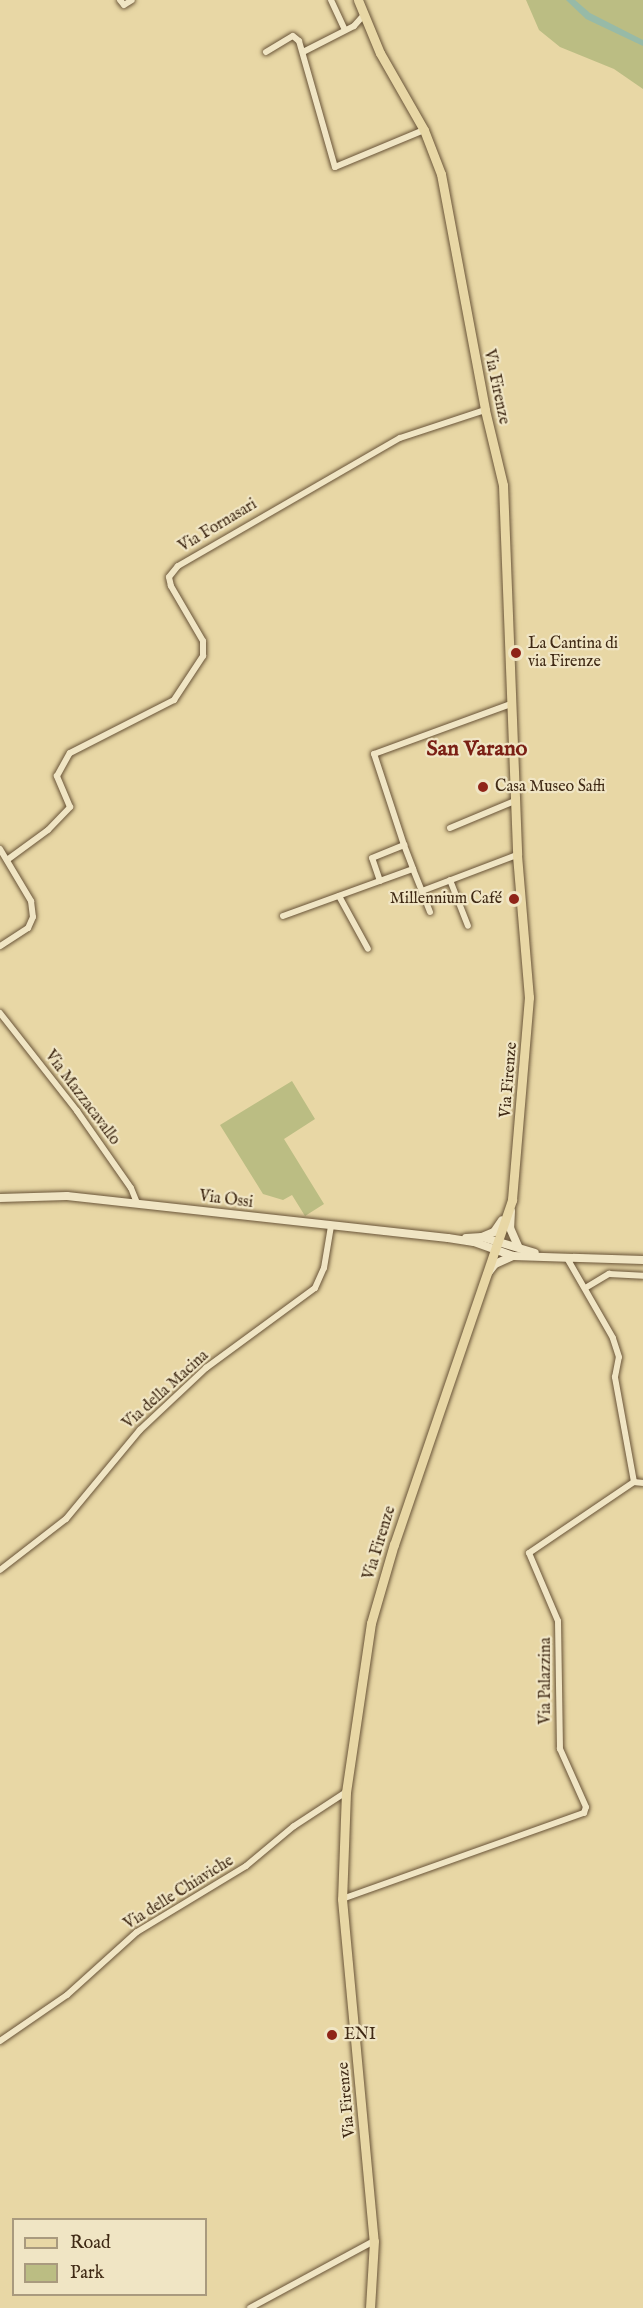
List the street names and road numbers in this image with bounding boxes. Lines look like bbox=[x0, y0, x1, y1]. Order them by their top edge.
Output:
street label: Via Firenze bbox=[479, 348, 513, 426]
street label: Via Fornasari bbox=[175, 495, 261, 557]
street label: Via Firenze bbox=[496, 1041, 522, 1119]
street label: Via Mazzacavallo bbox=[40, 1047, 124, 1149]
street label: Via Ossi bbox=[198, 1187, 254, 1213]
street label: Via della Macina bbox=[119, 1346, 213, 1434]
street label: Via Firenze bbox=[360, 1504, 400, 1582]
street label: Via Palazzina bbox=[536, 1637, 556, 1725]
street label: Via delle Chiaviche bbox=[121, 1852, 237, 1934]
street label: Via Firenze bbox=[334, 2061, 360, 2139]

